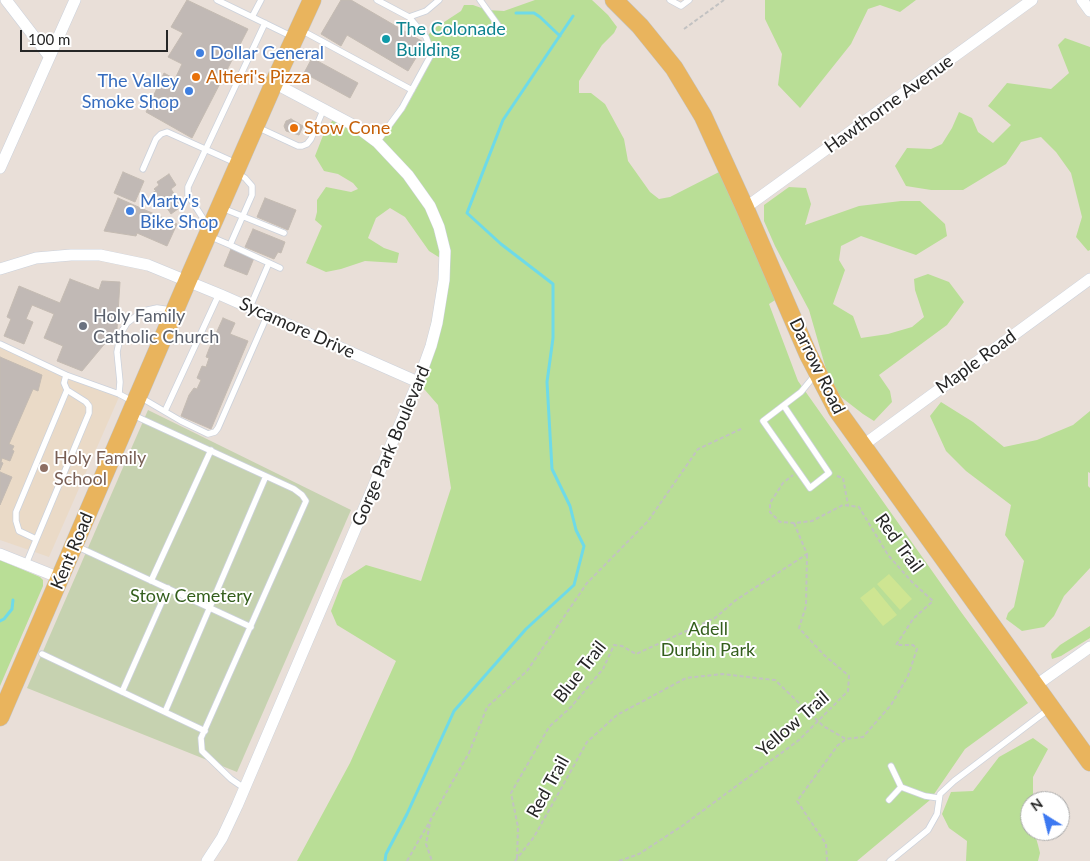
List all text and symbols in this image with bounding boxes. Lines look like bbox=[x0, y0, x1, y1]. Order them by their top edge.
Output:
place label: The Colonade Building bbox=[396, 18, 506, 60]
scale bar bbox=[22, 20, 170, 52]
text: 100 m bbox=[28, 30, 70, 48]
marker: The Colonade Building bbox=[380, 33, 392, 45]
place label: Dollar General bbox=[210, 42, 324, 64]
marker: Dollar General bbox=[194, 47, 206, 59]
street label: Hawthorne Avenue bbox=[821, 50, 957, 158]
place label: Altieri's Pizza bbox=[206, 66, 310, 88]
place label: The Valley Smoke Shop bbox=[82, 70, 179, 112]
marker: Altieri's Pizza bbox=[190, 71, 202, 83]
marker: The Valley Smoke Shop bbox=[183, 85, 195, 97]
place label: Stow Cone bbox=[304, 117, 390, 139]
marker: Stow Cone bbox=[288, 122, 300, 134]
place label: Marty's Bike Shop bbox=[140, 190, 218, 232]
marker: Marty's Bike Shop bbox=[124, 205, 136, 217]
street label: Sycamore Drive bbox=[236, 293, 358, 363]
place label: Holy Family Catholic Church bbox=[93, 305, 219, 348]
street label: Darrow Road bbox=[785, 315, 849, 417]
marker: Holy Family Catholic Church bbox=[77, 320, 89, 332]
street label: Maple Road bbox=[932, 326, 1020, 398]
street label: Gorge Park Boulevard bbox=[347, 362, 435, 530]
place label: Holy Family School bbox=[54, 447, 146, 489]
marker: Holy Family School bbox=[38, 462, 50, 474]
street label: Kent Road bbox=[46, 509, 98, 593]
street label: Red Trail bbox=[870, 509, 928, 577]
park label: Stow Cemetery bbox=[130, 585, 252, 607]
park label: Adell Durbin Park bbox=[661, 618, 755, 660]
street label: Blue Trail bbox=[549, 637, 611, 707]
street label: Yellow Trail bbox=[752, 687, 834, 761]
street label: Red Trail bbox=[522, 752, 574, 822]
north arrow bbox=[1020, 791, 1070, 841]
text: N bbox=[1027, 794, 1046, 814]

